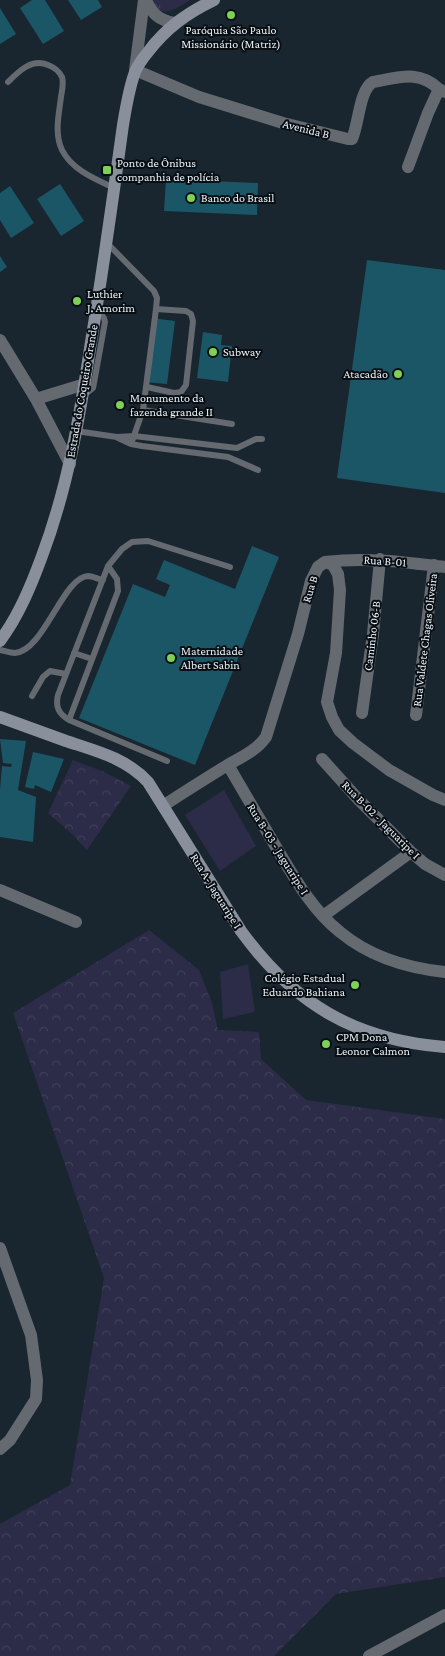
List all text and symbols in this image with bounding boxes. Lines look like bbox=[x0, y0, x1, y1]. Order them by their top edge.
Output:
marker: Paróquia São Paulo Missionário (Matriz) bbox=[225, 9, 237, 21]
place label: Paróquia São Paulo Missionário (Matriz) bbox=[181, 23, 281, 51]
street label: Avenida B bbox=[281, 116, 331, 142]
place label: Ponto de Ônibus companhia de polícia bbox=[117, 156, 220, 184]
marker: Ponto de Ônibus companhia de polícia bbox=[101, 164, 113, 176]
place label: Banco do Brasil bbox=[201, 191, 274, 205]
marker: Banco do Brasil bbox=[185, 192, 197, 204]
place label: Luthier J. Amorim bbox=[86, 287, 135, 315]
marker: Luthier J. Amorim bbox=[71, 295, 83, 307]
street label: Estrada do Coqueiro Grande bbox=[63, 323, 101, 459]
place label: Subway bbox=[223, 345, 261, 359]
marker: Subway bbox=[207, 346, 219, 358]
place label: Atacadão bbox=[343, 367, 388, 381]
marker: Atacadão bbox=[392, 368, 404, 380]
place label: Monumento da fazenda grande II bbox=[130, 391, 213, 419]
marker: Monumento da fazenda grande II bbox=[114, 399, 126, 411]
street label: Rua B-01 bbox=[363, 553, 407, 569]
street label: Rua Valdete Chagas Oliveira bbox=[410, 572, 440, 707]
street label: Rua B bbox=[299, 574, 321, 604]
street label: Caminho 06-B bbox=[361, 600, 383, 672]
place label: Maternidade Albert Sabin bbox=[181, 644, 243, 672]
marker: Maternidade Albert Sabin bbox=[165, 652, 177, 664]
street label: Rua B-02 - Jaguaripe I bbox=[339, 778, 423, 862]
street label: Rua B-03 - Jaguaripe I bbox=[244, 801, 312, 897]
street label: Rua A- Jaguaripe I bbox=[187, 851, 245, 931]
place label: Colégio Estadual Eduardo Bahiana bbox=[262, 971, 345, 999]
marker: Colégio Estadual Eduardo Bahiana bbox=[349, 979, 361, 991]
place label: CPM Dona Leonor Calmon bbox=[336, 1030, 410, 1058]
marker: CPM Dona Leonor Calmon bbox=[320, 1038, 332, 1050]

